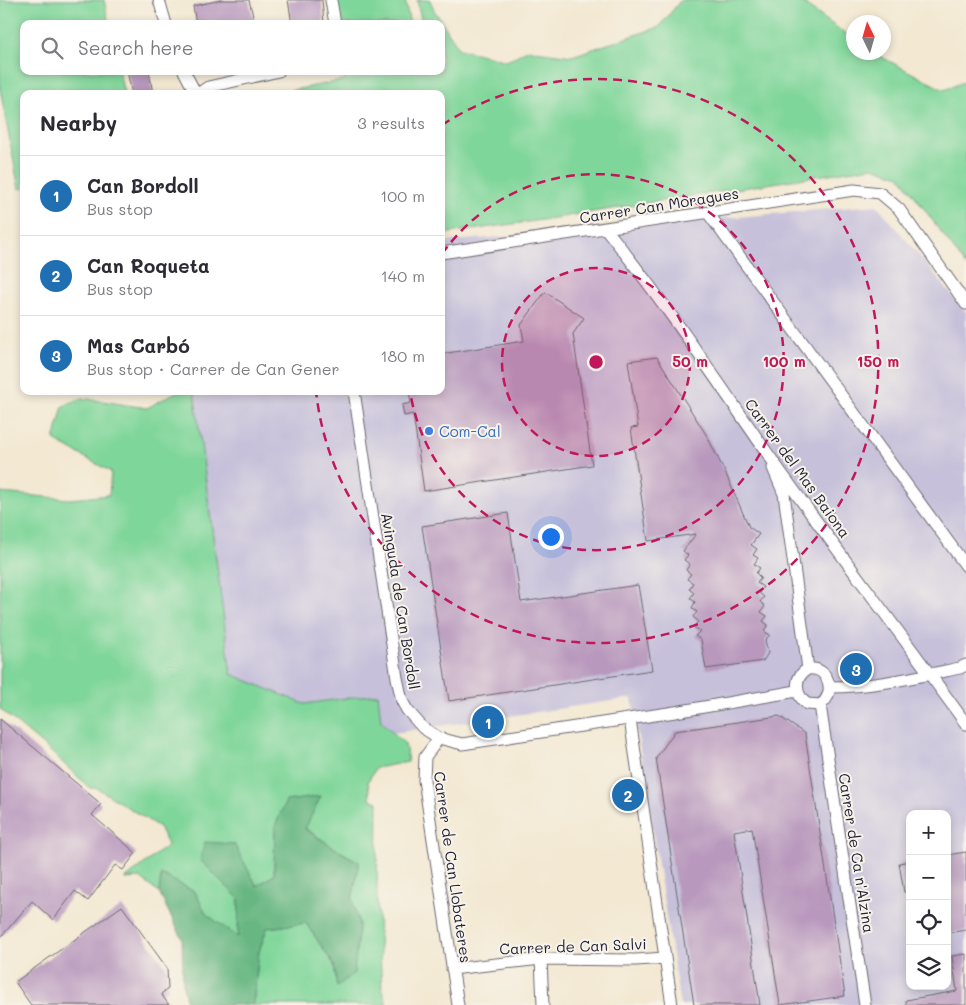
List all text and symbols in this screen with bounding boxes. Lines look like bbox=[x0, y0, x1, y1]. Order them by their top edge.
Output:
north arrow bbox=[846, 15, 891, 60]
search box bbox=[20, 20, 445, 75]
icon: search bbox=[38, 34, 66, 62]
text: Search here bbox=[78, 35, 194, 60]
text: Nearby bbox=[40, 109, 117, 136]
text: 3 results bbox=[357, 112, 425, 133]
text: Can Bordoll bbox=[87, 173, 199, 198]
street label: Carrer Can Moragues bbox=[578, 183, 740, 227]
text: 1 bbox=[52, 185, 60, 206]
text: 100 m bbox=[380, 185, 425, 206]
text: Bus stop bbox=[87, 198, 153, 219]
text: Can Roqueta bbox=[87, 253, 210, 278]
text: 2 bbox=[52, 265, 60, 286]
text: 140 m bbox=[381, 265, 425, 286]
text: Bus stop bbox=[87, 278, 153, 299]
text: Mas Carbó bbox=[87, 333, 190, 358]
text: 3 bbox=[51, 345, 61, 366]
text: 180 m bbox=[380, 345, 425, 366]
text: 50 m bbox=[672, 351, 708, 371]
text: 100 m bbox=[762, 351, 806, 371]
text: 150 m bbox=[857, 351, 899, 371]
centre of rings bbox=[587, 353, 605, 371]
text: Bus stop · Carrer de Can Gener bbox=[87, 358, 340, 379]
street label: Carrer del Mas Baiona bbox=[741, 394, 855, 542]
place label: Com-Cal bbox=[439, 421, 501, 441]
marker: Com-Cal bbox=[423, 425, 435, 437]
street label: Avinguda de Can Bordoll bbox=[377, 511, 425, 691]
your location bbox=[538, 524, 564, 550]
pin: 3 bbox=[840, 650, 872, 688]
pin: 1 bbox=[472, 703, 504, 741]
street label: Carrer de Can Llobateres bbox=[430, 770, 476, 964]
street label: Carrer de Ca n'Alzina bbox=[834, 772, 880, 934]
pin: 2 bbox=[612, 776, 644, 814]
map controls bbox=[906, 810, 951, 990]
button: + bbox=[906, 810, 951, 855]
button: − bbox=[906, 855, 951, 900]
button: locate bbox=[906, 900, 951, 945]
street label: Carrer de Can Salvi bbox=[499, 933, 647, 959]
button: layers bbox=[906, 945, 951, 990]

